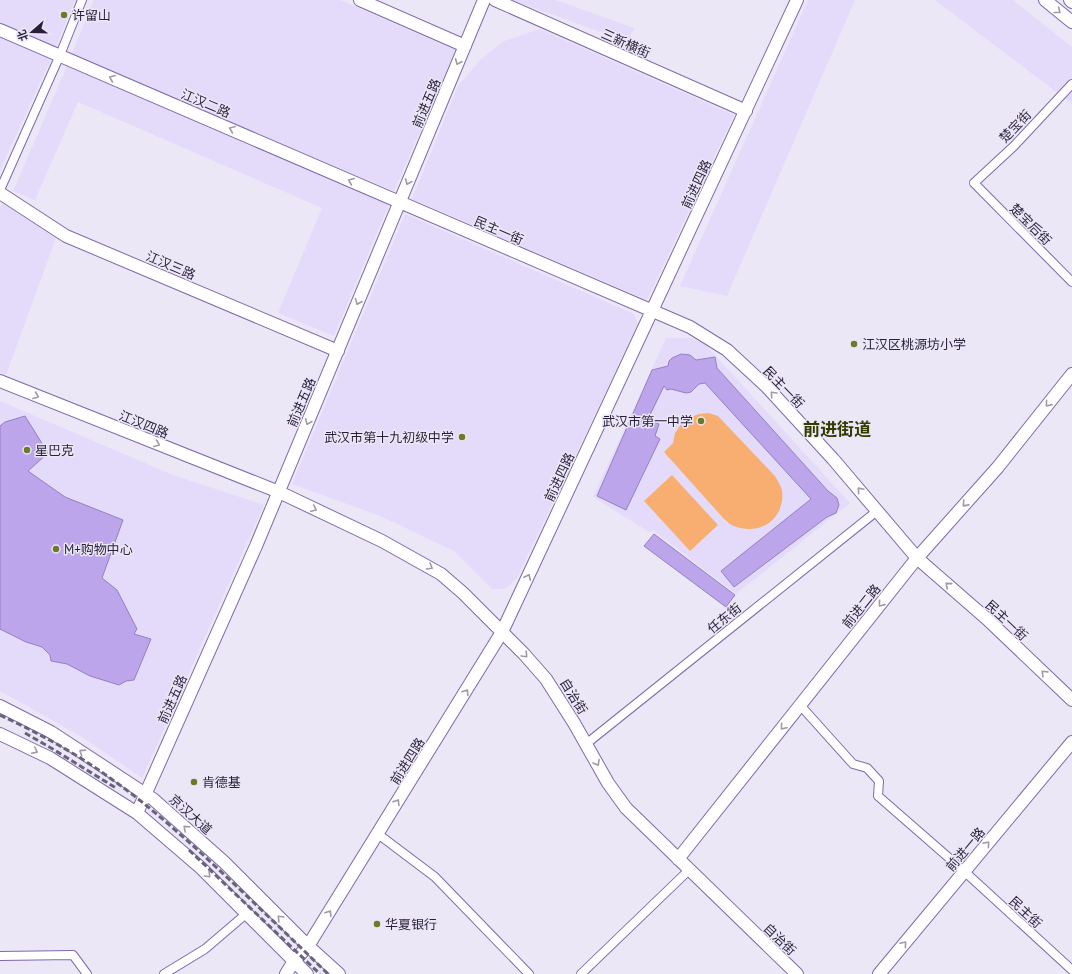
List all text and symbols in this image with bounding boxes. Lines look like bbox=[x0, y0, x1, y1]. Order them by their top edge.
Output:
one-way arrow bbox=[1054, 6, 1061, 13]
place label: 许留山 bbox=[72, 7, 111, 24]
marker: 许留山 bbox=[59, 10, 69, 20]
north arrow bbox=[12, 12, 52, 52]
street label: 三新横街 bbox=[599, 25, 653, 62]
text: 北 bbox=[14, 28, 31, 43]
one-way arrow bbox=[455, 58, 463, 65]
one-way arrow bbox=[109, 75, 117, 83]
street label: 前进五路 bbox=[408, 76, 444, 130]
street label: 江汉二路 bbox=[179, 85, 233, 121]
street label: 楚宝街 bbox=[996, 106, 1035, 146]
one-way arrow bbox=[228, 126, 235, 134]
street label: 前进四路 bbox=[678, 157, 715, 211]
one-way arrow bbox=[405, 177, 413, 185]
one-way arrow bbox=[348, 178, 355, 186]
street label: 楚宝后街 bbox=[1006, 200, 1055, 249]
street label: 民主一街 bbox=[472, 212, 526, 248]
street label: 江汉三路 bbox=[144, 247, 198, 283]
one-way arrow bbox=[355, 297, 363, 305]
place label: 江汉区桃源坊小学 bbox=[862, 336, 966, 353]
marker: 江汉区桃源坊小学 bbox=[849, 339, 859, 349]
street label: 民主一街 bbox=[759, 363, 808, 412]
street label: 前进五路 bbox=[283, 375, 319, 429]
one-way arrow bbox=[33, 391, 40, 399]
one-way arrow bbox=[770, 391, 777, 398]
one-way arrow bbox=[1045, 400, 1052, 407]
street label: 江汉四路 bbox=[117, 407, 171, 442]
place label: 武汉市第一中学 bbox=[602, 413, 693, 430]
marker: 武汉市第一中学 bbox=[696, 416, 706, 426]
one-way arrow bbox=[305, 417, 313, 425]
district label: 前进街道 bbox=[803, 418, 871, 440]
place label: 武汉市第十九初级中学 bbox=[324, 429, 454, 446]
marker: 武汉市第十九初级中学 bbox=[457, 432, 467, 442]
one-way arrow bbox=[154, 439, 161, 447]
place label: 星巴克 bbox=[35, 442, 74, 459]
marker: 星巴克 bbox=[22, 445, 32, 455]
street label: 前进四路 bbox=[541, 450, 578, 504]
one-way arrow bbox=[857, 488, 864, 495]
one-way arrow bbox=[962, 500, 969, 507]
one-way arrow bbox=[310, 504, 317, 512]
place label: M+购物中心 bbox=[64, 541, 133, 558]
marker: M+购物中心 bbox=[51, 544, 61, 554]
one-way arrow bbox=[426, 563, 433, 570]
one-way arrow bbox=[523, 574, 531, 582]
street label: 前进二路 bbox=[838, 581, 884, 632]
one-way arrow bbox=[945, 582, 953, 590]
street label: 民主一街 bbox=[982, 596, 1031, 644]
one-way arrow bbox=[879, 599, 886, 606]
street label: 任东街 bbox=[704, 600, 745, 637]
one-way arrow bbox=[520, 650, 528, 658]
one-way arrow bbox=[1041, 670, 1049, 678]
street label: 前进五路 bbox=[154, 672, 191, 726]
street label: 自治街 bbox=[556, 675, 591, 717]
one-way arrow bbox=[461, 689, 468, 696]
one-way arrow bbox=[780, 723, 787, 730]
street label: 前进四路 bbox=[386, 735, 428, 788]
one-way arrow bbox=[31, 746, 38, 754]
one-way arrow bbox=[79, 750, 86, 757]
one-way arrow bbox=[592, 759, 599, 766]
place label: 肯德基 bbox=[202, 774, 241, 791]
marker: 肯德基 bbox=[189, 777, 199, 787]
street label: 京汉大道 bbox=[166, 791, 216, 838]
one-way arrow bbox=[393, 799, 400, 806]
street label: 前进一路 bbox=[942, 824, 989, 875]
one-way arrow bbox=[183, 826, 191, 833]
one-way arrow bbox=[983, 841, 990, 849]
one-way arrow bbox=[203, 870, 211, 878]
street label: 民主街 bbox=[1006, 893, 1046, 932]
one-way arrow bbox=[324, 910, 332, 917]
one-way arrow bbox=[277, 915, 285, 923]
place label: 华夏银行 bbox=[385, 916, 437, 933]
marker: 华夏银行 bbox=[372, 919, 382, 929]
street label: 自治街 bbox=[760, 920, 800, 959]
one-way arrow bbox=[899, 941, 906, 949]

